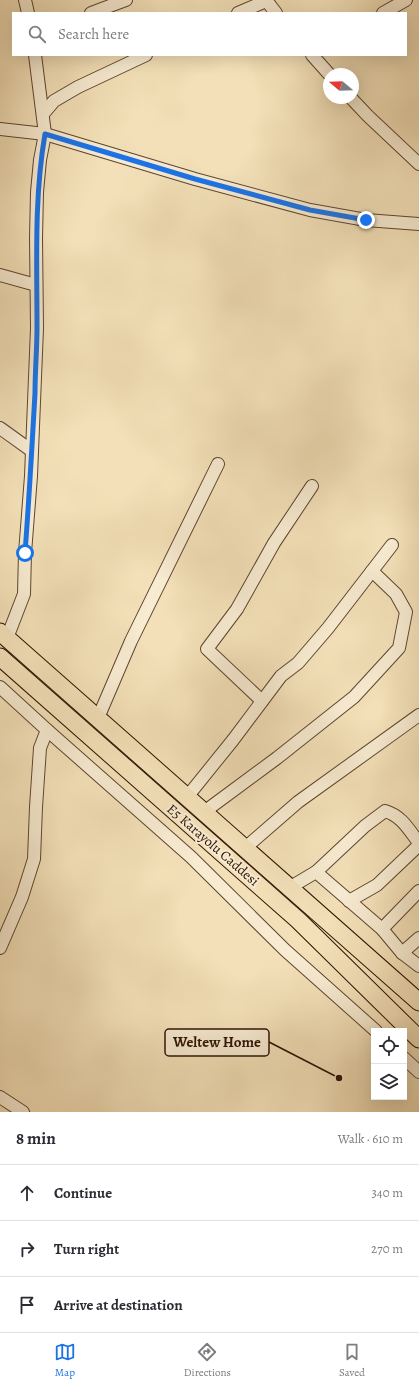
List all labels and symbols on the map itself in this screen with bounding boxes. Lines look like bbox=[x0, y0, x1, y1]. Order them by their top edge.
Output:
north arrow bbox=[323, 68, 359, 104]
route end bbox=[357, 211, 375, 229]
route start bbox=[16, 544, 34, 562]
street label: E5 Karayolu Caddesi bbox=[163, 800, 263, 890]
callout: Weltew Home bbox=[165, 1029, 269, 1056]
text: Weltew Home bbox=[172, 1032, 261, 1052]

